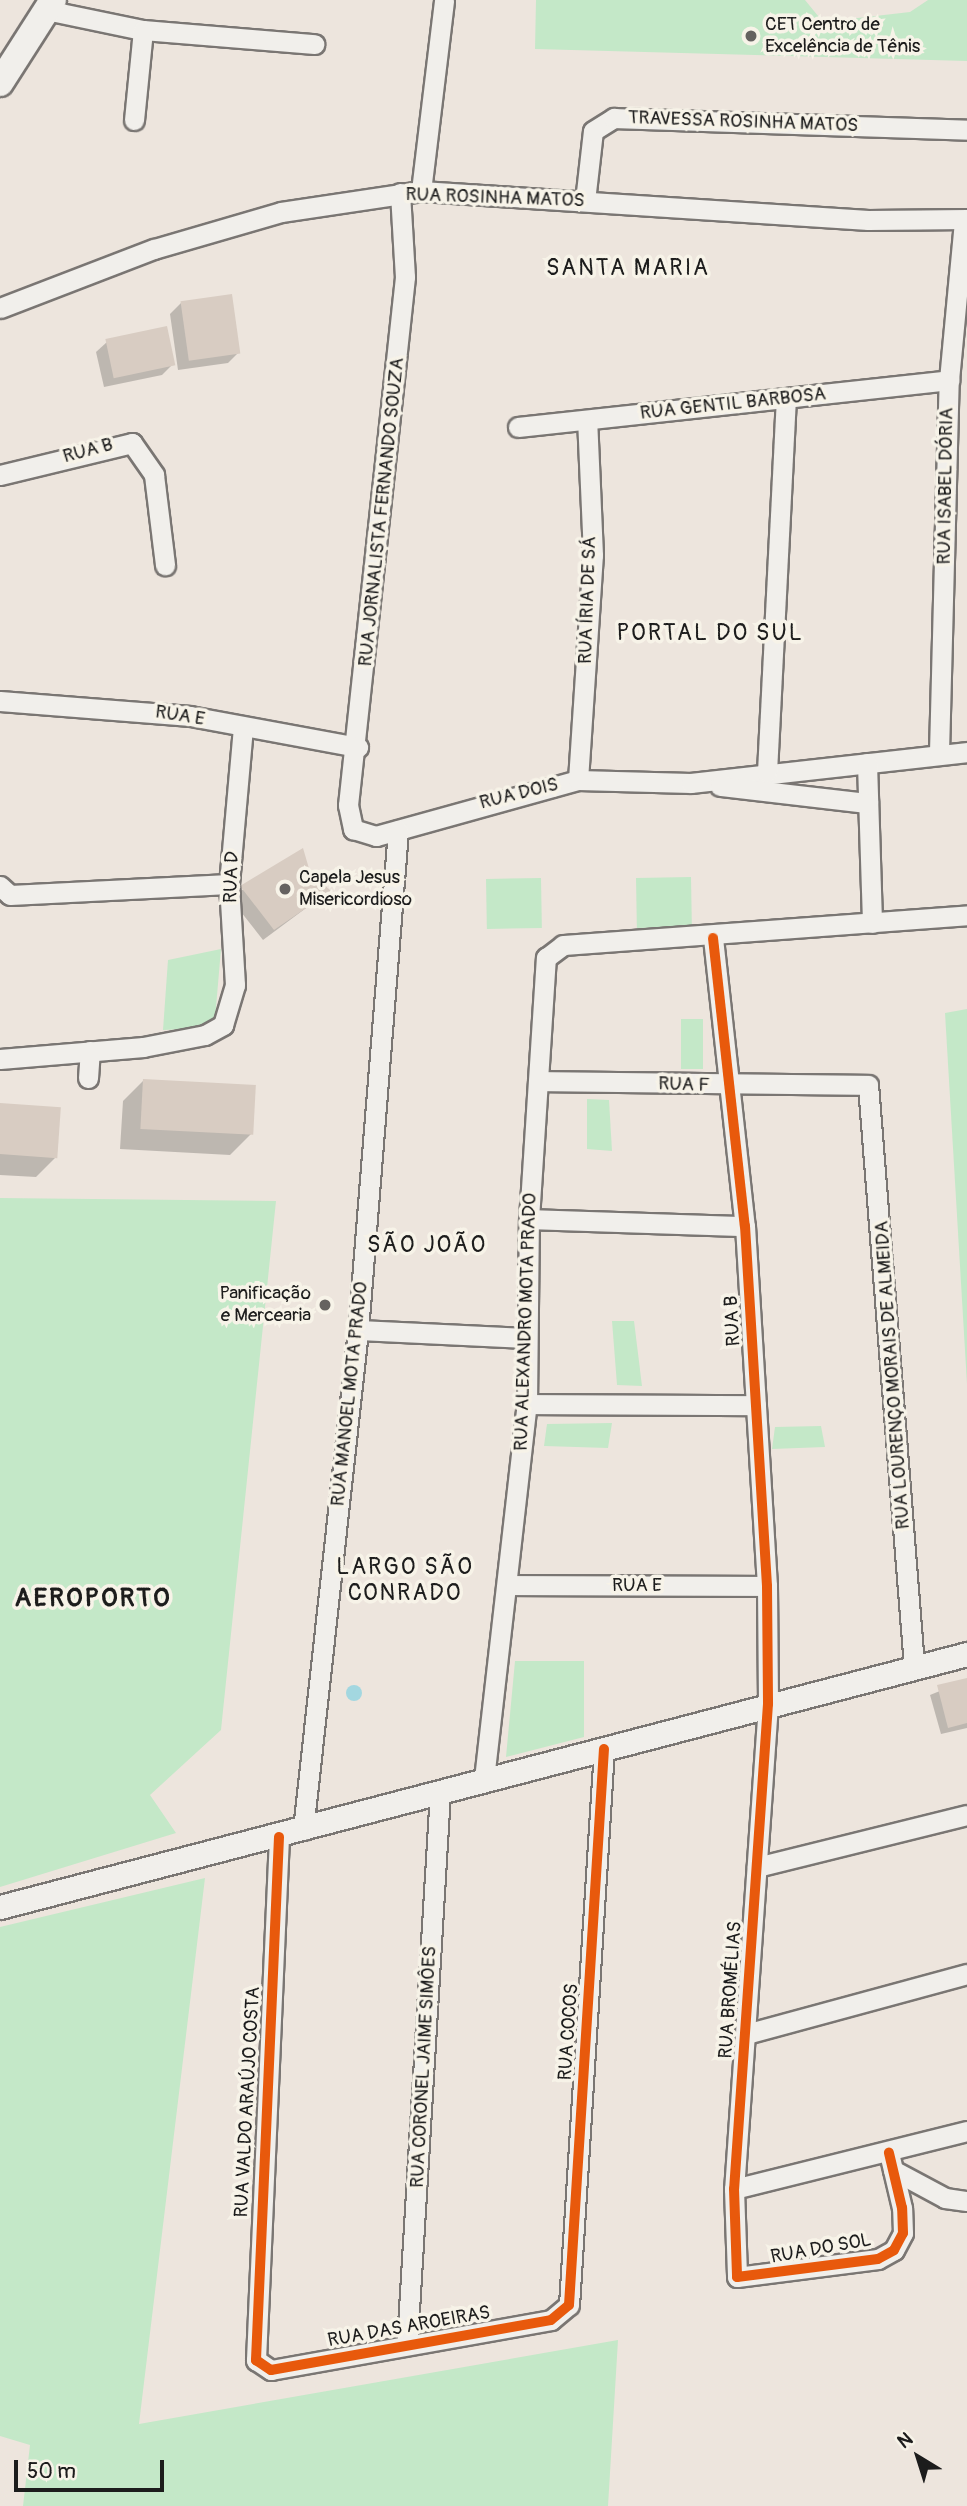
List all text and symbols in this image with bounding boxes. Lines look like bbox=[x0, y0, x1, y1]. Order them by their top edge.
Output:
place label: CET Centro de Excelência de Tênis bbox=[765, 14, 920, 58]
marker: CET Centro de Excelência de Tênis bbox=[743, 28, 759, 44]
street label: TRAVESSA ROSINHA MATOS bbox=[628, 107, 858, 137]
street label: RUA ROSINHA MATOS bbox=[405, 183, 585, 213]
district label: SANTA MARIA bbox=[547, 254, 709, 282]
street label: RUA JORNALISTA FERNANDO SOUZA bbox=[354, 356, 410, 668]
street label: RUA GENTIL BARBOSA bbox=[639, 383, 827, 425]
street label: RUA ISABEL DÓRIA bbox=[933, 407, 959, 565]
street label: RUA B bbox=[61, 433, 115, 469]
street label: RUA ÍRIA DE SÁ bbox=[574, 536, 602, 664]
district label: PORTAL DO SUL bbox=[618, 619, 802, 647]
street label: RUA E bbox=[154, 701, 206, 731]
street label: RUA DOIS bbox=[477, 773, 561, 815]
street label: RUA D bbox=[220, 851, 244, 903]
place label: Capela Jesus Misericordioso bbox=[299, 867, 412, 911]
marker: Capela Jesus Misericordioso bbox=[277, 881, 293, 897]
street label: RUA F bbox=[658, 1073, 710, 1097]
street label: RUA ALEXANDRO MOTA PRADO bbox=[510, 1193, 542, 1451]
street label: RUA LOURENÇO MORAIS DE ALMEIDA bbox=[871, 1220, 915, 1530]
district label: SÃO JOÃO bbox=[368, 1231, 486, 1259]
street label: RUA MANOEL MOTA PRADO bbox=[327, 1281, 373, 1507]
place label: Panificação e Mercearia bbox=[219, 1283, 311, 1327]
street label: RUA B bbox=[720, 1295, 746, 1347]
marker: Panificação e Mercearia bbox=[317, 1297, 333, 1313]
district label: LARGO SÃO CONRADO bbox=[337, 1553, 473, 1607]
street label: RUA E bbox=[612, 1575, 662, 1597]
district label: AEROPORTO bbox=[16, 1583, 170, 1615]
street label: RUA BROMÉLIAS bbox=[715, 1921, 747, 2059]
street label: RUA CORONEL JAIME SIMÔES bbox=[406, 1946, 442, 2188]
street label: RUA COCOS bbox=[554, 1983, 584, 2081]
street label: RUA VALDO ARAÚJO COSTA bbox=[231, 1986, 265, 2218]
street label: RUA DO SOL bbox=[769, 2229, 873, 2269]
street label: RUA DAS AROEIRAS bbox=[326, 2301, 492, 2353]
north arrow bbox=[883, 2422, 953, 2492]
text: N bbox=[893, 2427, 918, 2454]
scale bar bbox=[18, 2446, 168, 2490]
text: 50 m bbox=[27, 2458, 76, 2485]

